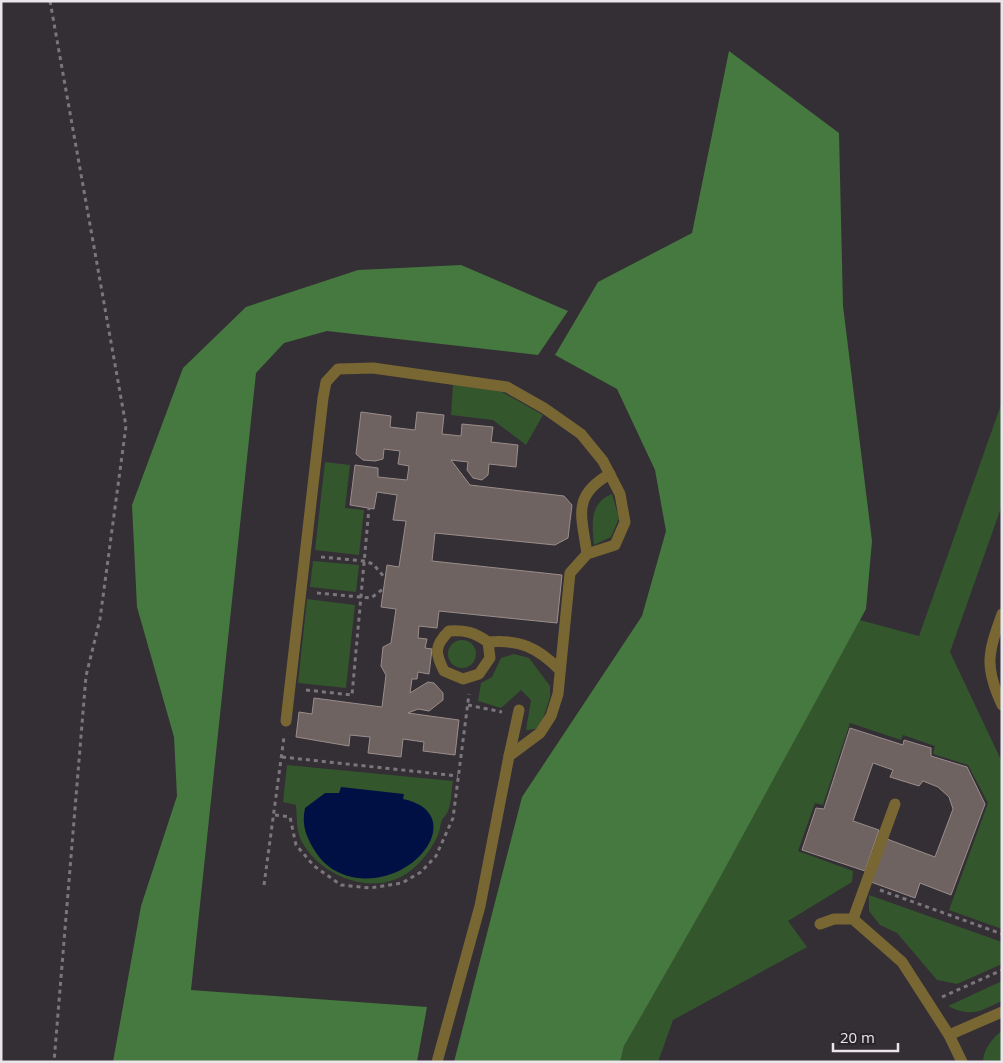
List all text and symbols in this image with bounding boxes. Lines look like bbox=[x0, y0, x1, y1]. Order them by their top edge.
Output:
scale bar bbox=[833, 1020, 898, 1052]
text: 20 m bbox=[840, 1027, 875, 1047]

